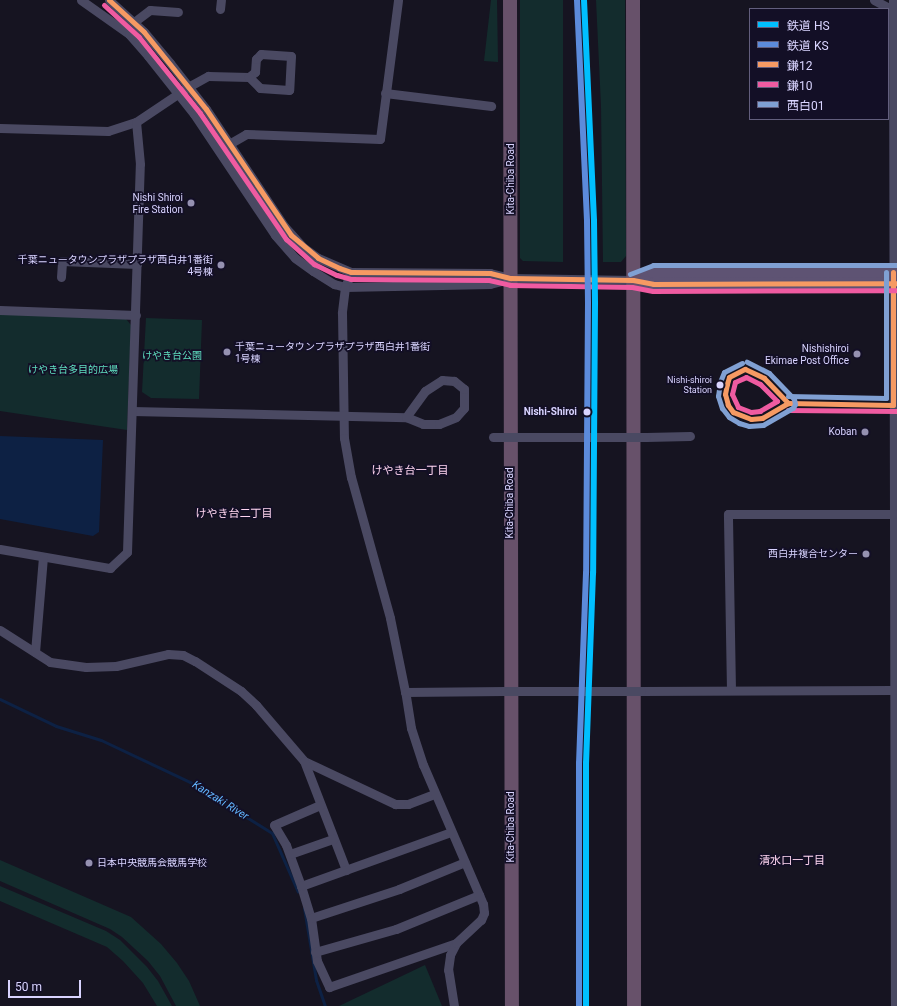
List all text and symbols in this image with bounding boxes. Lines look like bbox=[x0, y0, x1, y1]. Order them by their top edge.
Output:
legend bbox=[749, 8, 889, 120]
text: 鉄道 HS bbox=[787, 19, 830, 33]
text: 鉄道 KS bbox=[787, 39, 829, 53]
text: 鎌12 bbox=[787, 59, 813, 73]
text: 鎌10 bbox=[787, 79, 813, 93]
text: 西白01 bbox=[787, 99, 825, 113]
street label: Kita-Chiba Road bbox=[505, 143, 517, 215]
place label: Nishi Shiroi Fire Station bbox=[132, 191, 183, 214]
marker: Nishi Shiroi Fire Station bbox=[186, 198, 196, 208]
place label: 千葉ニュータウンプラザプラザ西白井1番街 4号棟 bbox=[17, 253, 213, 276]
marker: 千葉ニュータウンプラザプラザ西白井1番街 4号棟 bbox=[216, 260, 226, 270]
place label: 千葉ニュータウンプラザプラザ西白井1番街 1号棟 bbox=[235, 340, 431, 364]
place label: Nishishiroi Ekimae Post Office bbox=[765, 342, 849, 366]
marker: 千葉ニュータウンプラザプラザ西白井1番街 1号棟 bbox=[222, 347, 232, 357]
marker: Nishishiroi Ekimae Post Office bbox=[852, 349, 862, 359]
park label: けやき台公園 bbox=[142, 350, 202, 362]
park label: けやき台多目的広場 bbox=[28, 364, 118, 376]
place label: Nishi-shiroi Station bbox=[667, 375, 712, 396]
marker: Nishi-shiroi Station bbox=[715, 380, 725, 390]
marker: Nishi-Shiroi bbox=[580, 405, 594, 419]
place label: Nishi-Shiroi bbox=[524, 406, 577, 418]
place label: Koban bbox=[829, 426, 857, 438]
marker: Koban bbox=[860, 427, 870, 437]
district label: けやき台一丁目 bbox=[372, 464, 448, 478]
street label: Kita-Chiba Road bbox=[504, 467, 516, 539]
district label: けやき台二丁目 bbox=[196, 507, 272, 521]
place label: 西白井複合センター bbox=[768, 548, 858, 560]
marker: 西白井複合センター bbox=[861, 549, 871, 559]
water label: Kanzaki River bbox=[189, 779, 251, 823]
street label: Kita-Chiba Road bbox=[505, 791, 517, 863]
district label: 清水口一丁目 bbox=[759, 854, 825, 868]
place label: 日本中央競馬会競馬学校 bbox=[97, 857, 207, 869]
marker: 日本中央競馬会競馬学校 bbox=[84, 858, 94, 868]
scale bar bbox=[10, 972, 83, 998]
text: 50 m bbox=[15, 980, 42, 994]

